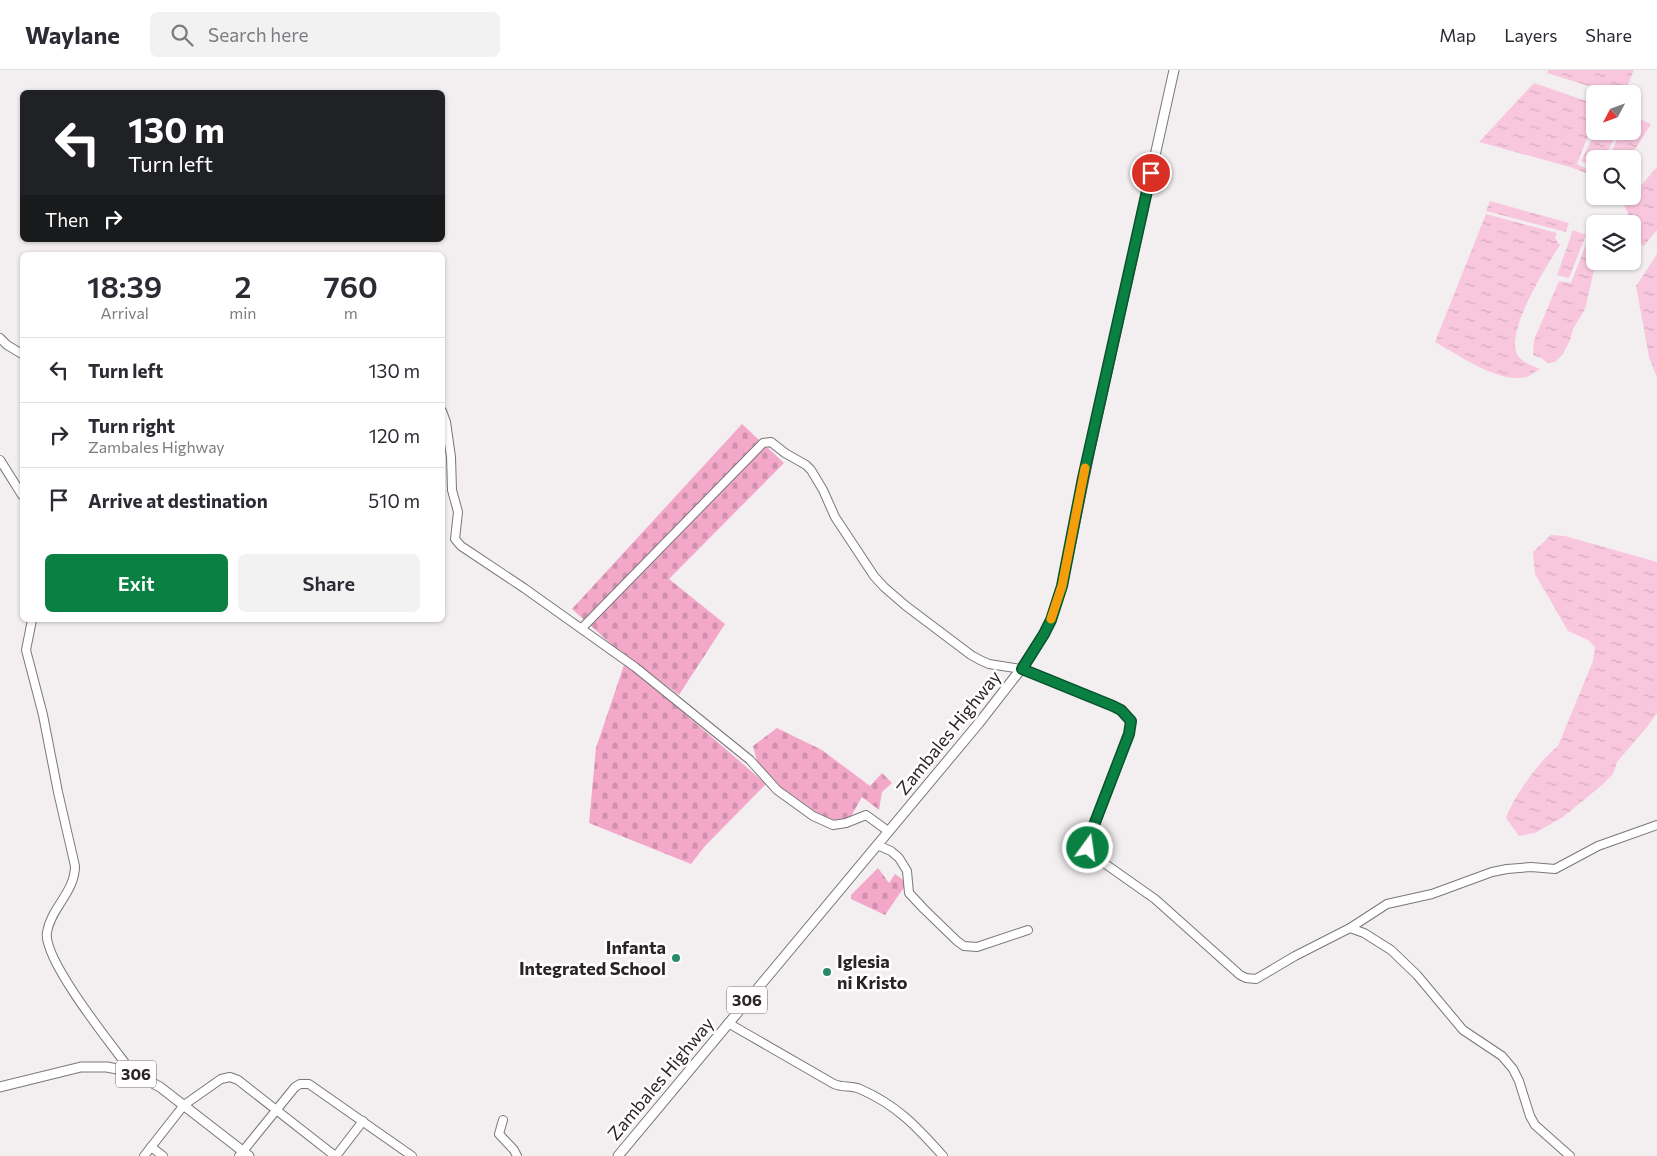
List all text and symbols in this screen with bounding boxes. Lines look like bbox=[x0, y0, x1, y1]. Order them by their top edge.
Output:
search box bbox=[150, 12, 500, 57]
text: Waylane bbox=[25, 20, 120, 49]
icon: search bbox=[168, 21, 196, 49]
text: Search here bbox=[208, 23, 308, 46]
text: Map bbox=[1439, 24, 1476, 46]
text: Layers bbox=[1504, 24, 1557, 46]
text: Share bbox=[1585, 24, 1632, 46]
north arrow bbox=[1586, 85, 1641, 140]
map controls bbox=[1586, 85, 1641, 270]
text: 130 m bbox=[128, 107, 225, 150]
icon: left bbox=[45, 110, 110, 175]
text: Turn left bbox=[128, 150, 213, 177]
button: search bbox=[1586, 150, 1641, 205]
pin bbox=[1130, 152, 1172, 194]
icon: arrive bbox=[1137, 159, 1165, 187]
icon: right bbox=[99, 205, 127, 233]
text: Then bbox=[45, 208, 89, 231]
button: layers bbox=[1586, 215, 1641, 270]
text: 18:39 bbox=[87, 267, 162, 304]
text: 2 bbox=[234, 267, 251, 304]
text: 760 bbox=[324, 267, 378, 304]
text: Arrival bbox=[100, 303, 149, 322]
text: min bbox=[229, 303, 257, 322]
text: m bbox=[344, 303, 358, 322]
icon: left bbox=[45, 356, 73, 384]
text: Turn left bbox=[88, 359, 163, 382]
text: 130 m bbox=[368, 359, 420, 382]
text: Turn right bbox=[88, 414, 175, 437]
icon: right bbox=[45, 421, 73, 449]
text: 120 m bbox=[369, 424, 420, 447]
text: Zambales Highway bbox=[88, 437, 225, 456]
icon: arrive bbox=[45, 486, 73, 514]
text: Arrive at destination bbox=[88, 489, 268, 512]
text: 510 m bbox=[368, 489, 420, 512]
button: Exit bbox=[45, 554, 228, 612]
button: Share bbox=[238, 554, 420, 612]
street label: Zambales Highway bbox=[891, 666, 1005, 799]
position arrow bbox=[1061, 821, 1113, 873]
place label: Infanta Integrated School bbox=[519, 936, 666, 979]
place label: Iglesia ni Kristo bbox=[837, 950, 908, 993]
marker: Infanta Integrated School bbox=[670, 952, 682, 964]
marker: Iglesia ni Kristo bbox=[821, 966, 833, 978]
road number: 306 bbox=[727, 986, 767, 1014]
street label: Zambales Highway bbox=[602, 1012, 718, 1144]
road number: 306 bbox=[116, 1061, 156, 1088]

